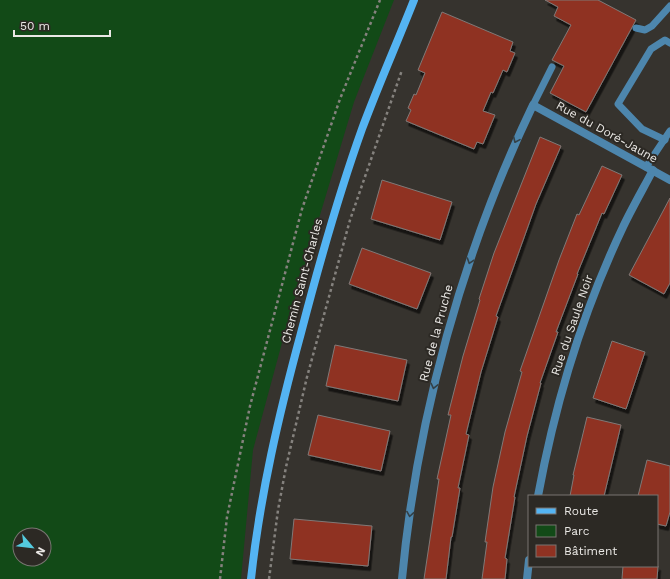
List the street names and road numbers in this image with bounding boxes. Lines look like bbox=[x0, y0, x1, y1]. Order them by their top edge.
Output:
street label: Rue du Doré-Jaune bbox=[554, 98, 660, 166]
street label: Chemin Saint-Charles bbox=[279, 217, 325, 345]
street label: Rue du Saule Noir bbox=[548, 273, 596, 377]
street label: Rue de la Pruche bbox=[416, 283, 456, 383]

